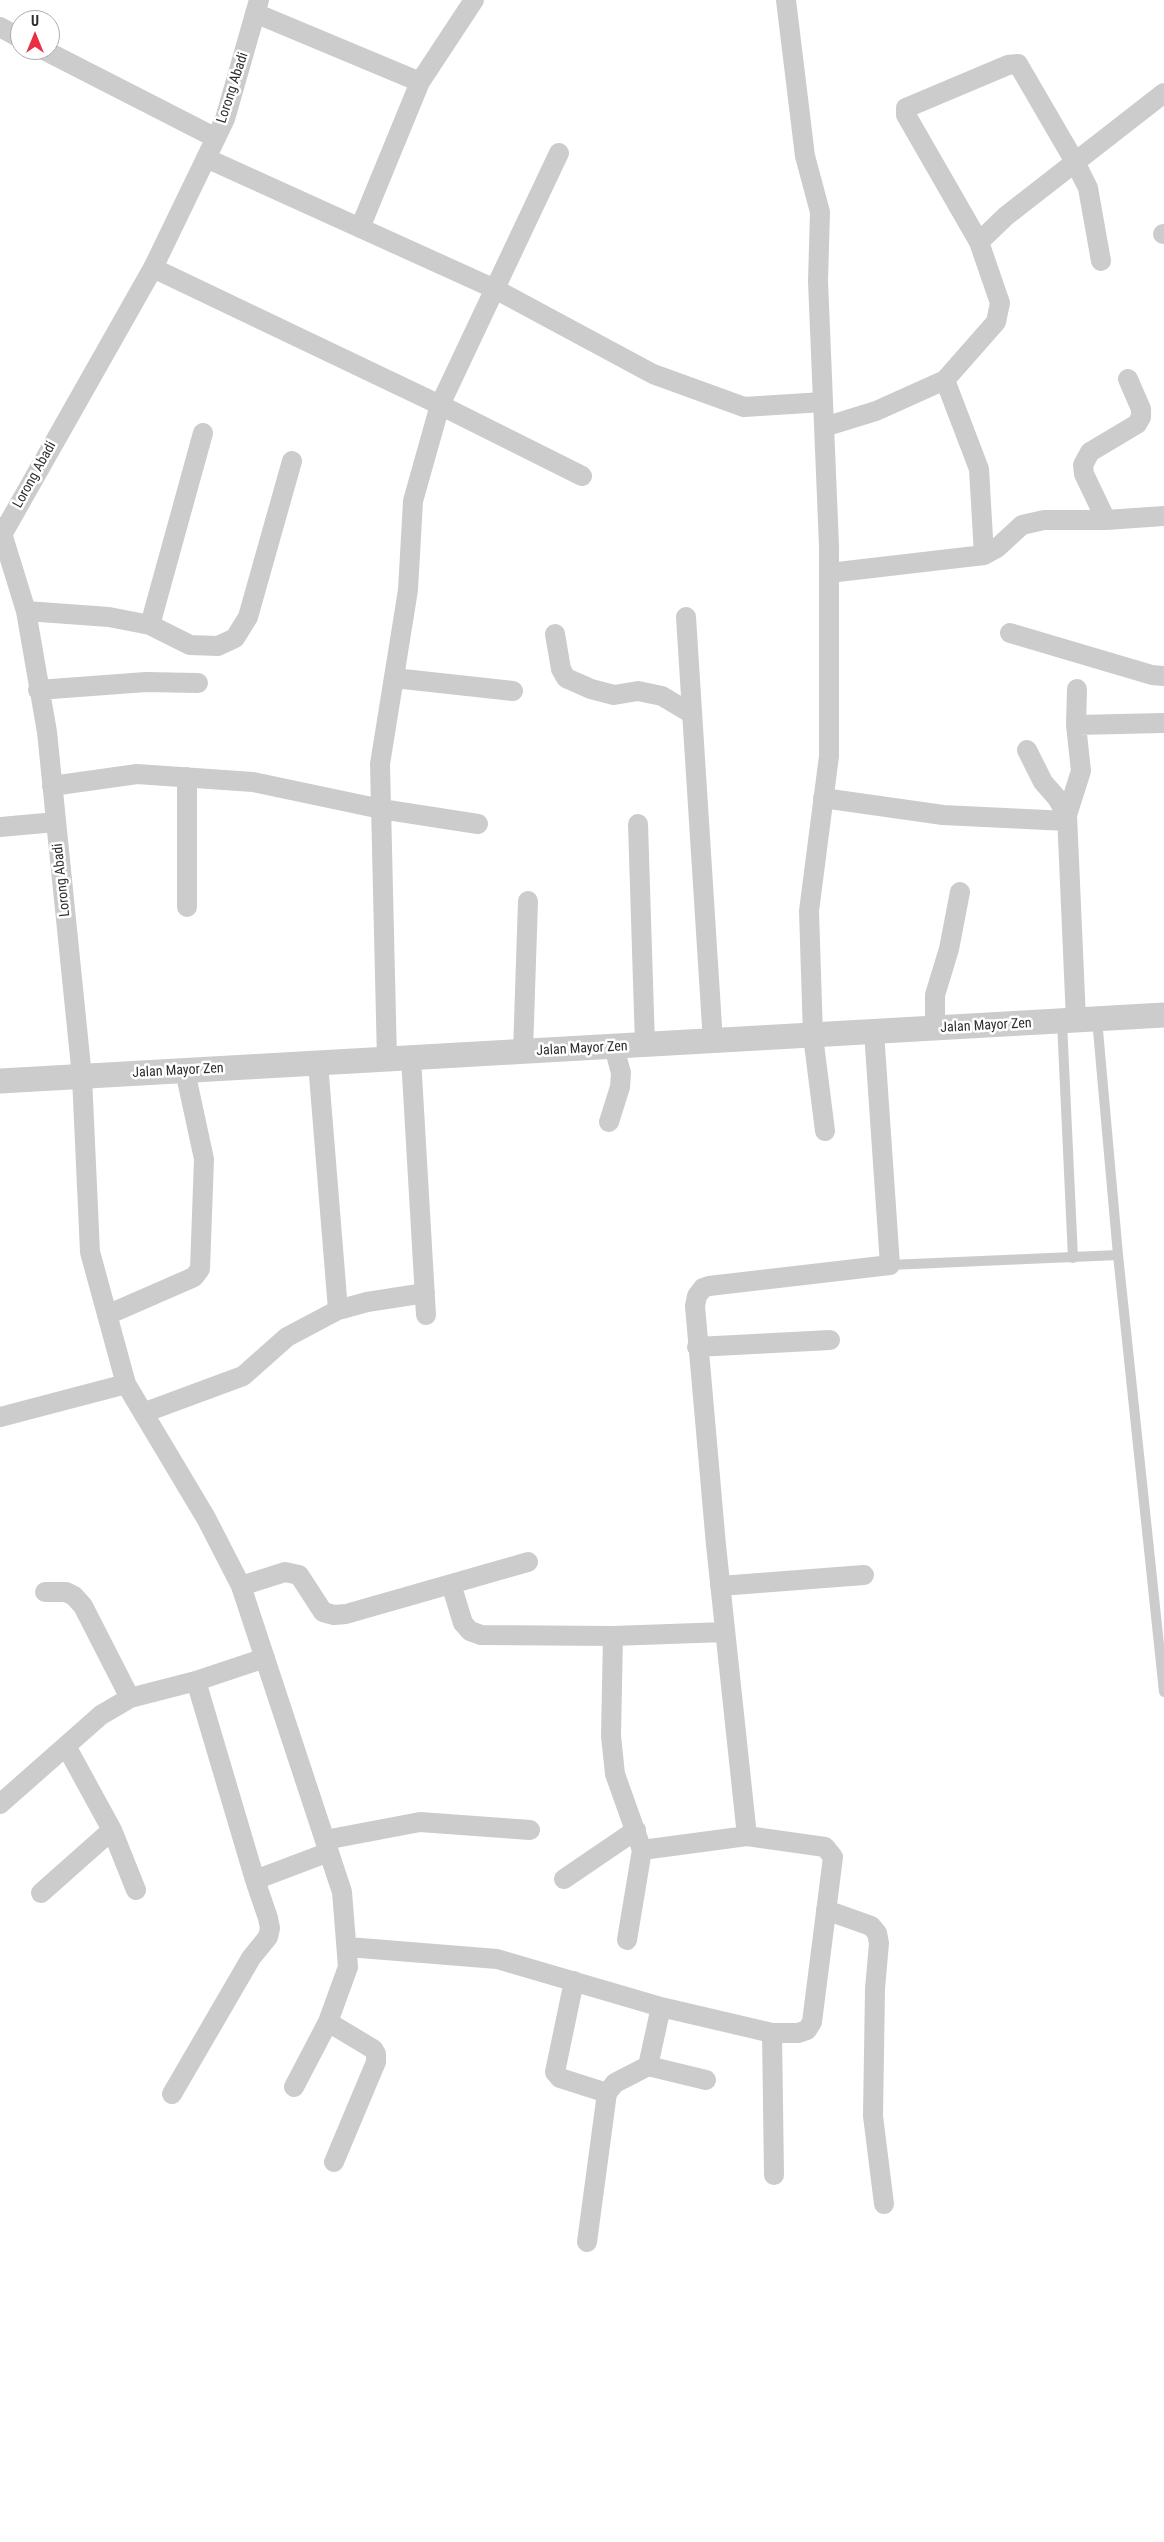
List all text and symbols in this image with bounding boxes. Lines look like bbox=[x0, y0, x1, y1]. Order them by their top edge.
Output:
north arrow bbox=[10, 10, 60, 60]
text: U bbox=[31, 13, 39, 29]
street label: Lorong Abadi bbox=[214, 50, 252, 126]
street label: Lorong Abadi bbox=[10, 439, 60, 511]
street label: Lorong Abadi bbox=[50, 843, 74, 917]
street label: Jalan Mayor Zen bbox=[940, 1015, 1032, 1037]
street label: Jalan Mayor Zen bbox=[536, 1038, 628, 1060]
street label: Jalan Mayor Zen bbox=[132, 1060, 224, 1082]

